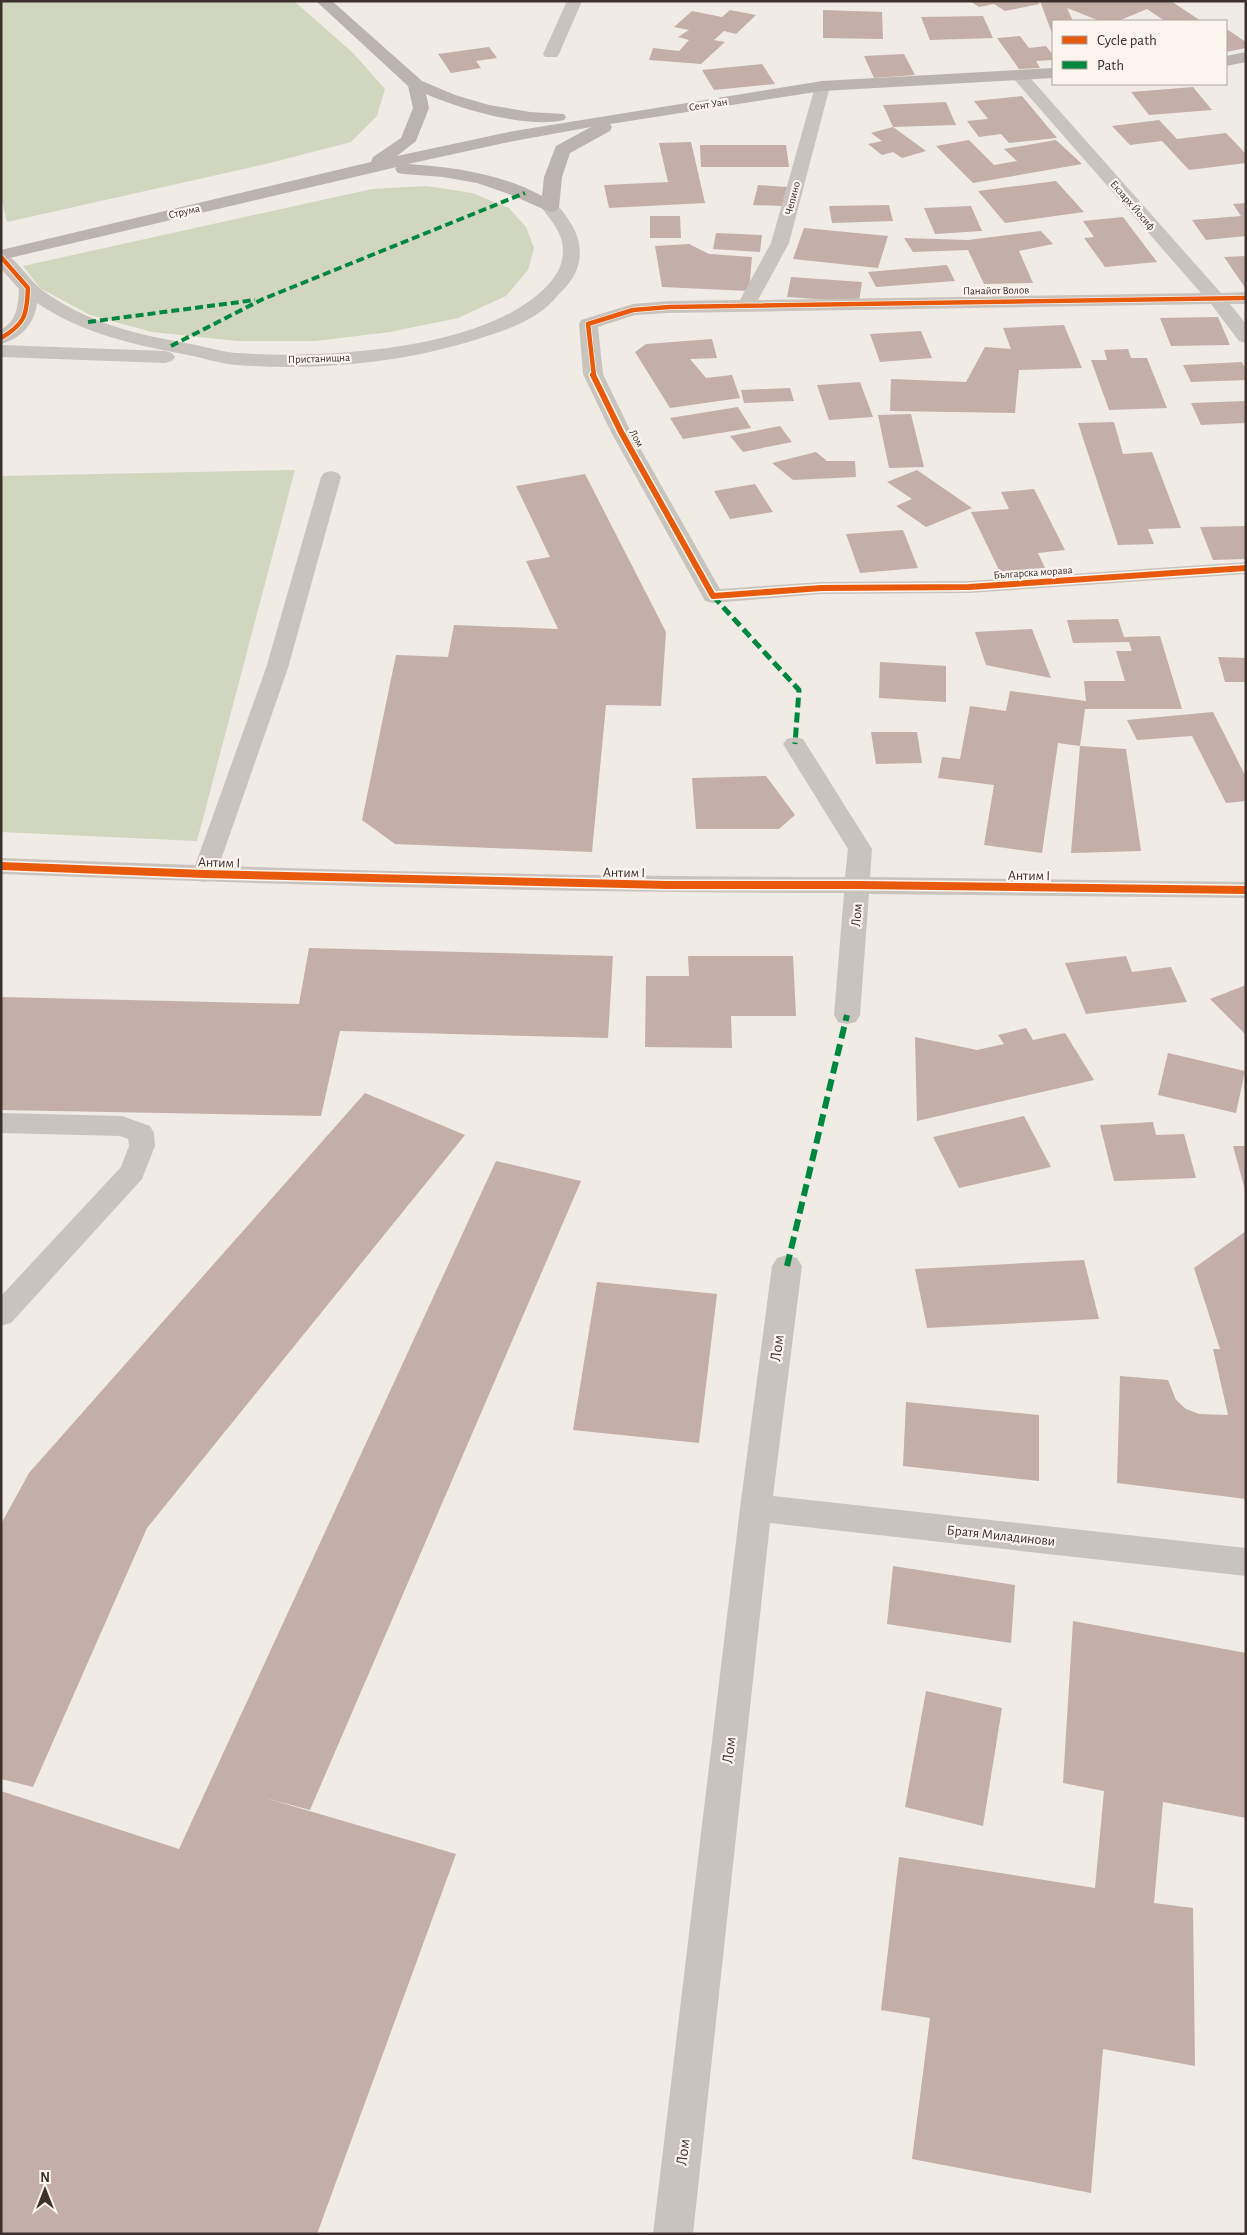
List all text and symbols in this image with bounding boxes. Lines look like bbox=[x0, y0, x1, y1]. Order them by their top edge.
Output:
legend bbox=[1052, 20, 1227, 85]
text: Cycle path bbox=[1097, 33, 1157, 48]
text: Path bbox=[1097, 58, 1124, 73]
street label: Сент Уан bbox=[688, 96, 728, 113]
street label: Екзарх Йосиф bbox=[1108, 178, 1157, 233]
street label: Чепино bbox=[783, 180, 802, 216]
street label: Струма bbox=[167, 203, 201, 220]
street label: Панайот Волов bbox=[963, 284, 1029, 297]
street label: Пристанищна bbox=[288, 352, 350, 365]
street label: Лом bbox=[627, 428, 646, 449]
street label: Българска морава bbox=[993, 564, 1073, 581]
street label: Антим I bbox=[198, 855, 240, 871]
street label: Антим I bbox=[603, 866, 645, 880]
street label: Антим I bbox=[1008, 869, 1050, 883]
street label: Лом bbox=[849, 903, 865, 927]
street label: Лом bbox=[767, 1334, 787, 1362]
street label: Братя Миладинови bbox=[946, 1523, 1056, 1549]
street label: Лом bbox=[719, 1736, 739, 1764]
street label: Лом bbox=[673, 2138, 693, 2166]
north arrow bbox=[20, 2165, 70, 2215]
text: N bbox=[40, 2171, 50, 2185]

